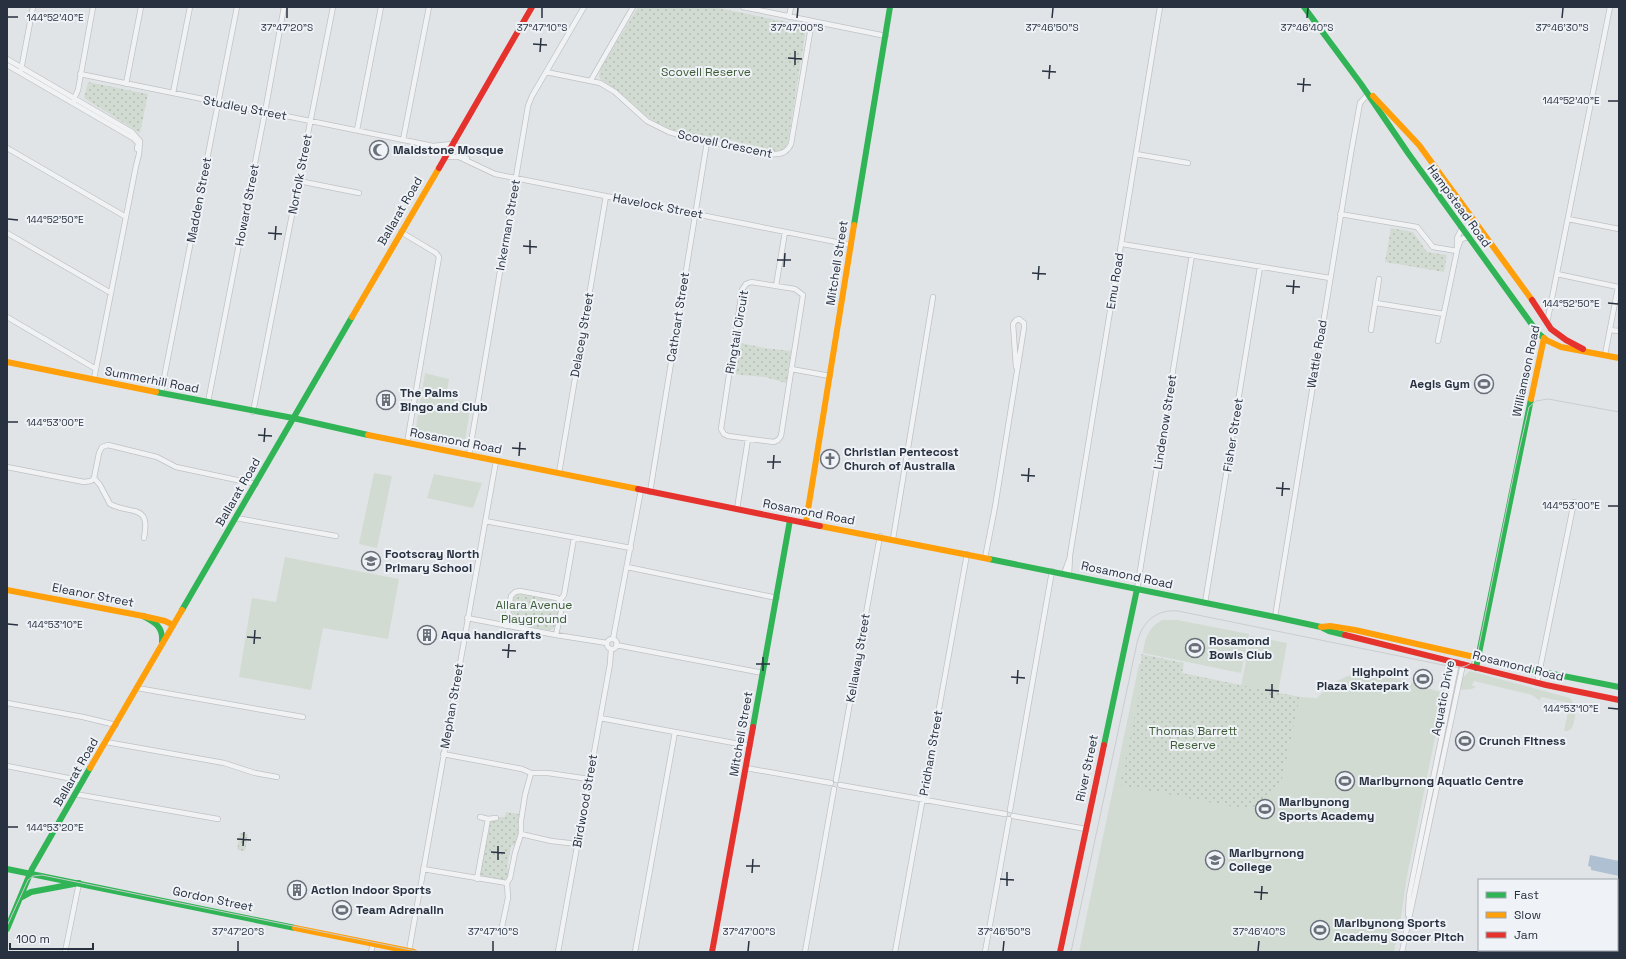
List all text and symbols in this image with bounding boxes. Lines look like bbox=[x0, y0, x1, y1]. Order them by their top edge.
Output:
text: 144°52'40"E bbox=[26, 11, 84, 24]
text: 37°47'20"S bbox=[261, 21, 313, 34]
text: 37°47'10"S bbox=[517, 21, 567, 34]
text: 37°47'00"S bbox=[771, 21, 823, 34]
text: 37°46'50"S bbox=[1025, 21, 1079, 34]
text: 37°46'40"S bbox=[1281, 21, 1334, 34]
text: 37°46'30"S bbox=[1535, 21, 1589, 34]
park label: Scovell Reserve bbox=[661, 64, 751, 80]
street label: Studley Street bbox=[202, 92, 288, 124]
text: 144°52'40"E bbox=[1542, 94, 1600, 107]
street label: Scovell Crescent bbox=[676, 126, 774, 162]
street label: Norfolk Street bbox=[284, 132, 316, 216]
mosque icon: Maidstone Mosque bbox=[368, 139, 390, 161]
place label: Maidstone Mosque bbox=[393, 142, 504, 158]
street label: Madden Street bbox=[183, 156, 215, 244]
street label: Hampstead Road bbox=[1424, 161, 1494, 251]
street label: Howard Street bbox=[231, 163, 263, 247]
street label: Ballarat Road bbox=[374, 174, 426, 248]
street label: Inkerman Street bbox=[492, 178, 524, 272]
street label: Havelock Street bbox=[612, 189, 704, 223]
text: 144°52'50"E bbox=[26, 213, 84, 226]
street label: Mitchell Street bbox=[822, 219, 852, 307]
street label: Emu Road bbox=[1103, 252, 1127, 310]
street label: Cathcart Street bbox=[663, 271, 693, 363]
street label: Ringtail Circuit bbox=[722, 289, 752, 375]
street label: Delacey Street bbox=[567, 291, 597, 379]
text: 144°52'50"E bbox=[1542, 297, 1600, 310]
street label: Wattle Road bbox=[1303, 319, 1331, 389]
street label: Williamson Road bbox=[1508, 324, 1544, 418]
street label: Summerhill Road bbox=[104, 363, 200, 397]
street label: Lindenow Street bbox=[1150, 373, 1180, 471]
sports icon: Aegis Gym bbox=[1473, 373, 1495, 395]
place label: Aegis Gym bbox=[1410, 376, 1470, 392]
place label: The Palms Bingo and Club bbox=[400, 385, 488, 415]
building icon: The Palms Bingo and Club bbox=[375, 389, 397, 411]
street label: Fisher Street bbox=[1219, 397, 1247, 473]
text: 144°53'00"E bbox=[26, 416, 84, 429]
street label: Rosamond Road bbox=[409, 424, 503, 458]
place label: Christian Pentecost Church of Australia bbox=[844, 444, 959, 474]
church icon: Christian Pentecost Church of Australia bbox=[819, 448, 841, 470]
street label: Ballarat Road bbox=[212, 455, 264, 529]
street label: Rosamond Road bbox=[762, 495, 856, 529]
text: 144°53'00"E bbox=[1542, 499, 1600, 512]
place label: Footscray North Primary School bbox=[385, 546, 479, 576]
school or university icon: Footscray North Primary School bbox=[360, 550, 382, 572]
street label: Rosamond Road bbox=[1080, 557, 1174, 593]
street label: Eleanor Street bbox=[51, 579, 135, 611]
park label: Allara Avenue Playground bbox=[496, 597, 572, 627]
street label: Kellaway Street bbox=[842, 612, 874, 704]
text: 144°53'10"E bbox=[27, 618, 83, 631]
building icon: Aqua handicrafts bbox=[416, 624, 438, 646]
place label: Aqua handicrafts bbox=[441, 627, 541, 643]
place label: Rosamond Bowls Club bbox=[1209, 633, 1273, 663]
sports icon: Rosamond Bowls Club bbox=[1184, 637, 1206, 659]
street label: Rosamond Road bbox=[1471, 647, 1565, 685]
street label: Aquatic Drive bbox=[1428, 659, 1458, 737]
street label: Mephan Street bbox=[437, 662, 467, 750]
place label: Highpoint Plaza Skatepark bbox=[1317, 664, 1409, 694]
sports icon: Highpoint Plaza Skatepark bbox=[1412, 668, 1434, 690]
street label: Mitchell Street bbox=[726, 690, 756, 778]
text: 144°53'10"E bbox=[1543, 702, 1599, 715]
street label: Pridham Street bbox=[916, 709, 946, 797]
park label: Thomas Barrett Reserve bbox=[1149, 723, 1237, 753]
sports icon: Crunch Fitness bbox=[1454, 730, 1476, 752]
street label: River Street bbox=[1072, 733, 1102, 803]
place label: Crunch Fitness bbox=[1479, 733, 1566, 749]
street label: Ballarat Road bbox=[50, 735, 102, 809]
street label: Birdwood Street bbox=[569, 753, 601, 849]
sports icon: Maribyrnong Aquatic Centre bbox=[1334, 770, 1356, 792]
place label: Maribyrnong Aquatic Centre bbox=[1359, 773, 1524, 789]
place label: Maribynong Sports Academy bbox=[1279, 794, 1374, 824]
sports icon: Maribynong Sports Academy bbox=[1254, 798, 1276, 820]
text: 144°53'20"E bbox=[26, 821, 84, 834]
place label: Maribyrnong College bbox=[1229, 845, 1304, 875]
school or university icon: Maribyrnong College bbox=[1204, 849, 1226, 871]
building icon: Action Indoor Sports bbox=[286, 879, 308, 901]
legend bbox=[1478, 879, 1618, 951]
place label: Action Indoor Sports bbox=[311, 882, 431, 898]
street label: Gordon Street bbox=[171, 883, 255, 915]
text: Fast bbox=[1514, 887, 1539, 903]
sports icon: Team Adrenalin bbox=[331, 899, 353, 921]
place label: Team Adrenalin bbox=[356, 902, 444, 918]
text: Slow bbox=[1514, 907, 1541, 923]
place label: Maribynong Sports Academy Soccer Pitch bbox=[1334, 915, 1464, 945]
sports icon: Maribynong Sports Academy Soccer Pitch bbox=[1309, 919, 1331, 941]
scale bar bbox=[10, 925, 93, 951]
text: 37°47'20"S bbox=[212, 925, 264, 938]
text: 37°47'10"S bbox=[468, 925, 518, 938]
text: 37°47'00"S bbox=[723, 925, 775, 938]
text: 37°46'50"S bbox=[977, 925, 1031, 938]
text: 37°46'40"S bbox=[1233, 925, 1286, 938]
text: Jam bbox=[1514, 927, 1538, 943]
text: 100 m bbox=[16, 931, 50, 947]

